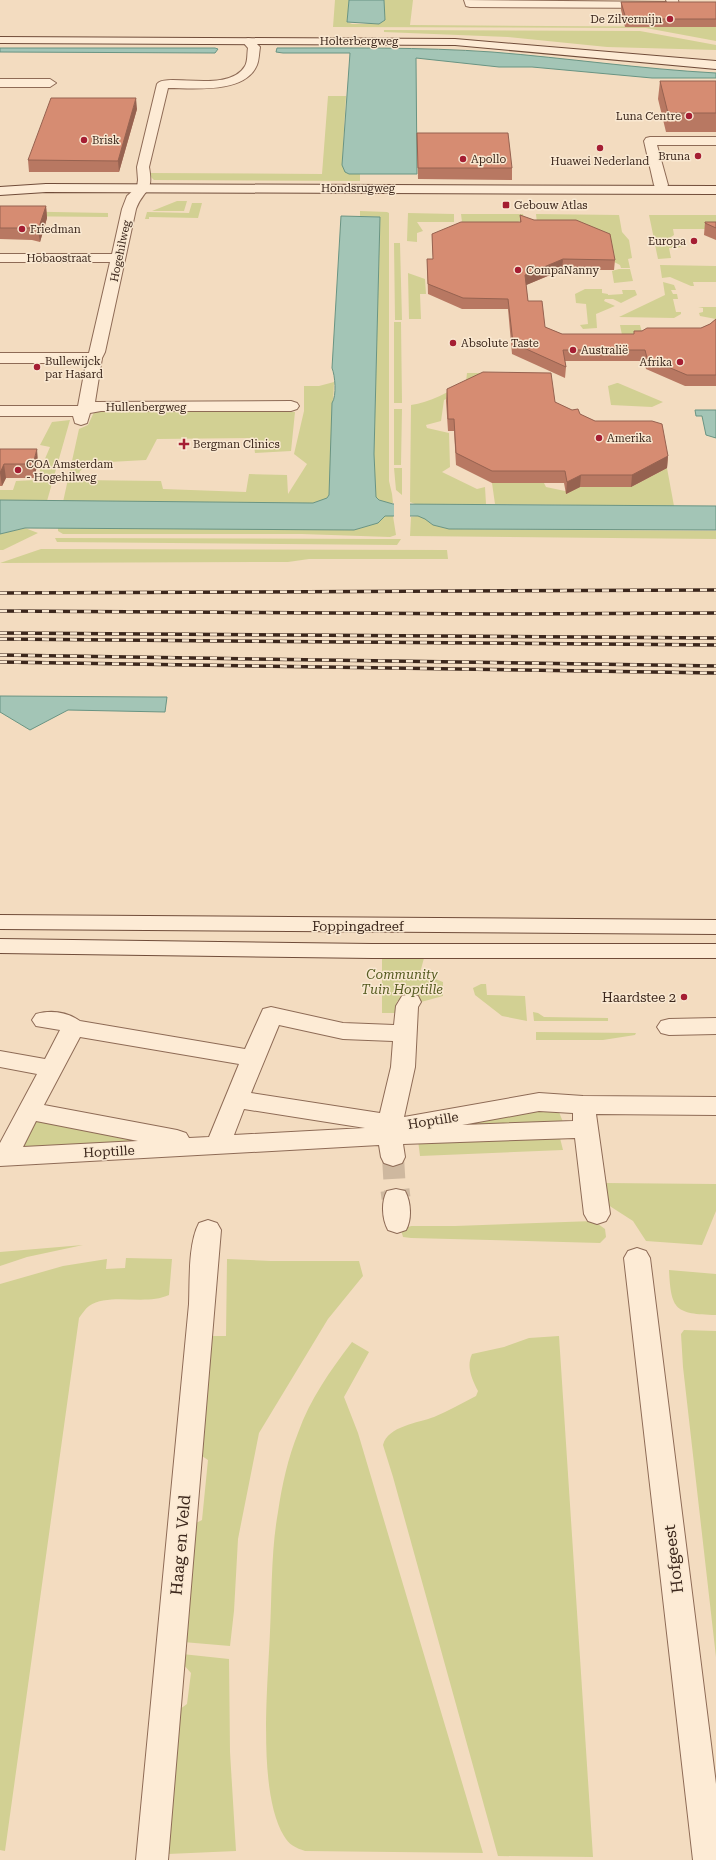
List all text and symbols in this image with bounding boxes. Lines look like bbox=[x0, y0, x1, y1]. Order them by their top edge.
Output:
place label: De Zilvermijn bbox=[590, 13, 662, 26]
marker: De Zilvermijn bbox=[665, 14, 675, 24]
street label: Holterbergweg bbox=[320, 35, 399, 48]
place label: Luna Centre bbox=[616, 110, 681, 123]
marker: Luna Centre bbox=[684, 111, 694, 121]
place label: Brisk bbox=[92, 134, 120, 147]
marker: Brisk bbox=[79, 135, 89, 145]
marker: Huawei Nederland bbox=[595, 143, 605, 153]
place label: Bruna bbox=[658, 150, 690, 163]
marker: Bruna bbox=[693, 151, 703, 161]
place label: Apollo bbox=[471, 153, 506, 166]
marker: Apollo bbox=[458, 154, 468, 164]
place label: Huawei Nederland bbox=[551, 155, 649, 168]
street label: Hondsrugweg bbox=[321, 182, 396, 195]
place label: Gebouw Atlas bbox=[514, 199, 588, 212]
marker: Gebouw Atlas bbox=[501, 200, 511, 210]
street label: Hogehilweg bbox=[108, 218, 134, 283]
place label: Friedman bbox=[30, 223, 81, 236]
marker: Friedman bbox=[17, 224, 27, 234]
place label: Europa bbox=[648, 235, 686, 248]
marker: Europa bbox=[689, 236, 699, 246]
street label: Hobaostraat bbox=[27, 252, 91, 265]
place label: CompaNanny bbox=[526, 264, 599, 277]
marker: CompaNanny bbox=[513, 265, 523, 275]
place label: Absolute Taste bbox=[461, 337, 539, 350]
marker: Absolute Taste bbox=[448, 338, 458, 348]
place label: Australië bbox=[581, 344, 628, 357]
marker: Australië bbox=[568, 345, 578, 355]
place label: Bullewijck par Hasard bbox=[45, 355, 103, 381]
place label: Afrika bbox=[639, 356, 672, 369]
marker: Afrika bbox=[675, 357, 685, 367]
marker: Bullewijck par Hasard bbox=[32, 362, 42, 372]
street label: Hullenbergweg bbox=[106, 401, 187, 414]
place label: Amerika bbox=[607, 432, 651, 445]
marker: Amerika bbox=[594, 433, 604, 443]
marker: Bergman Clinics bbox=[178, 438, 190, 450]
place label: Bergman Clinics bbox=[193, 438, 280, 451]
place label: COA Amsterdam - Hogehilweg bbox=[26, 458, 113, 484]
marker: COA Amsterdam - Hogehilweg bbox=[13, 465, 23, 475]
street label: Foppingadreef bbox=[312, 919, 405, 934]
park label: Community Tuin Hoptille bbox=[361, 967, 443, 997]
place label: Haardstee 2 bbox=[602, 990, 676, 1005]
marker: Haardstee 2 bbox=[679, 992, 689, 1002]
street label: Hoptille bbox=[407, 1109, 460, 1132]
street label: Hoptille bbox=[83, 1143, 135, 1160]
street label: Haag en Veld bbox=[167, 1494, 194, 1596]
street label: Hofgeest bbox=[660, 1524, 687, 1594]

